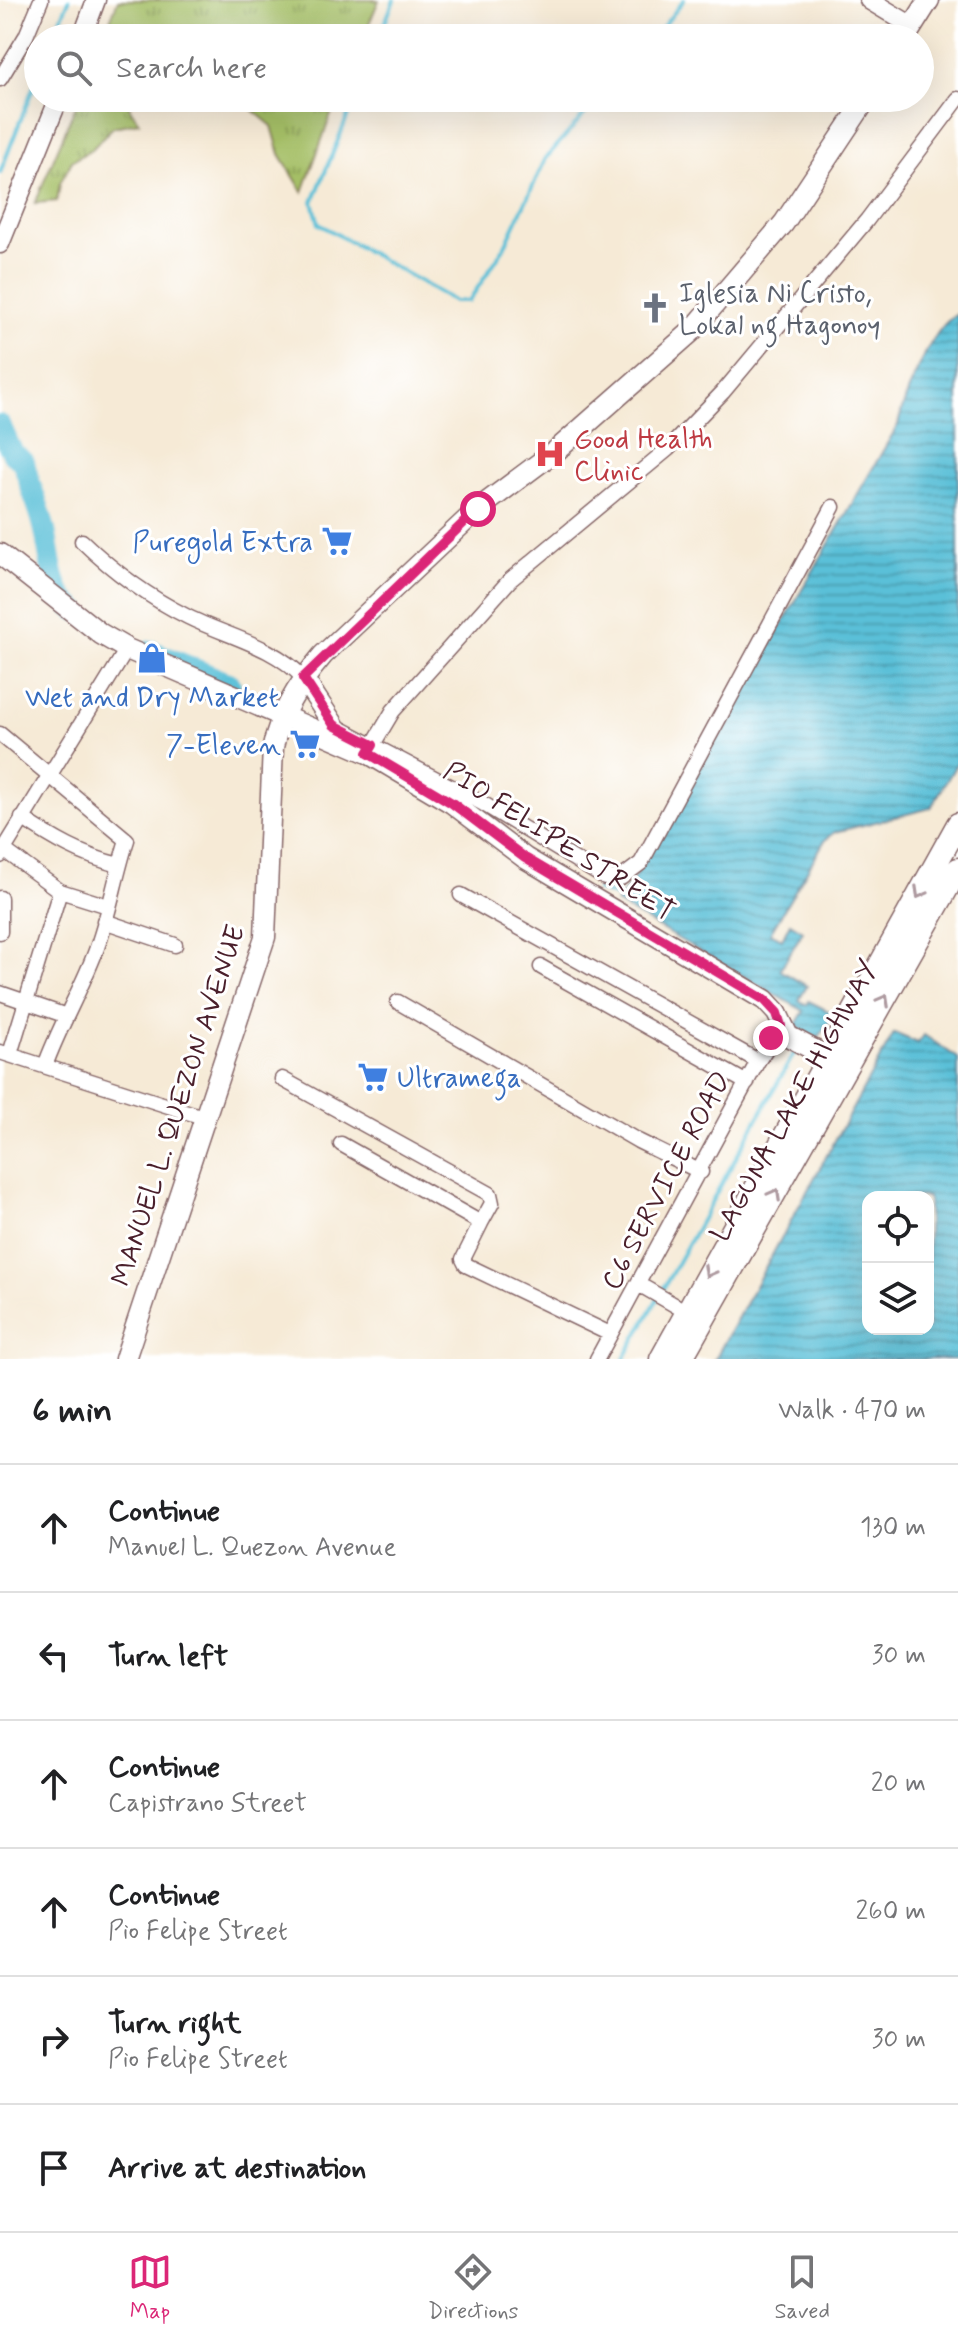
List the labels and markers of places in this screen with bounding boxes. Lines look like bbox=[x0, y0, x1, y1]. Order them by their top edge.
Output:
place label: Iglesia Ni Cristo, Lokal ng Hagonoy bbox=[679, 276, 881, 348]
church icon: Iglesia Ni Cristo, Lokal ng Hagonoy bbox=[638, 291, 672, 325]
place label: Good Health Clinic bbox=[574, 422, 713, 491]
hospital icon: Good Health Clinic bbox=[533, 437, 567, 471]
supermarket icon: Puregold Extra bbox=[320, 524, 354, 558]
place label: Puregold Extra bbox=[132, 525, 313, 564]
shop icon: Wet and Dry Market bbox=[135, 641, 169, 675]
place label: Wet and Dry Market bbox=[25, 680, 279, 717]
supermarket icon: 7-Eleven bbox=[288, 727, 322, 761]
place label: 7-Eleven bbox=[166, 728, 281, 765]
supermarket icon: Ultramega bbox=[356, 1060, 390, 1094]
place label: Ultramega bbox=[397, 1061, 522, 1101]

